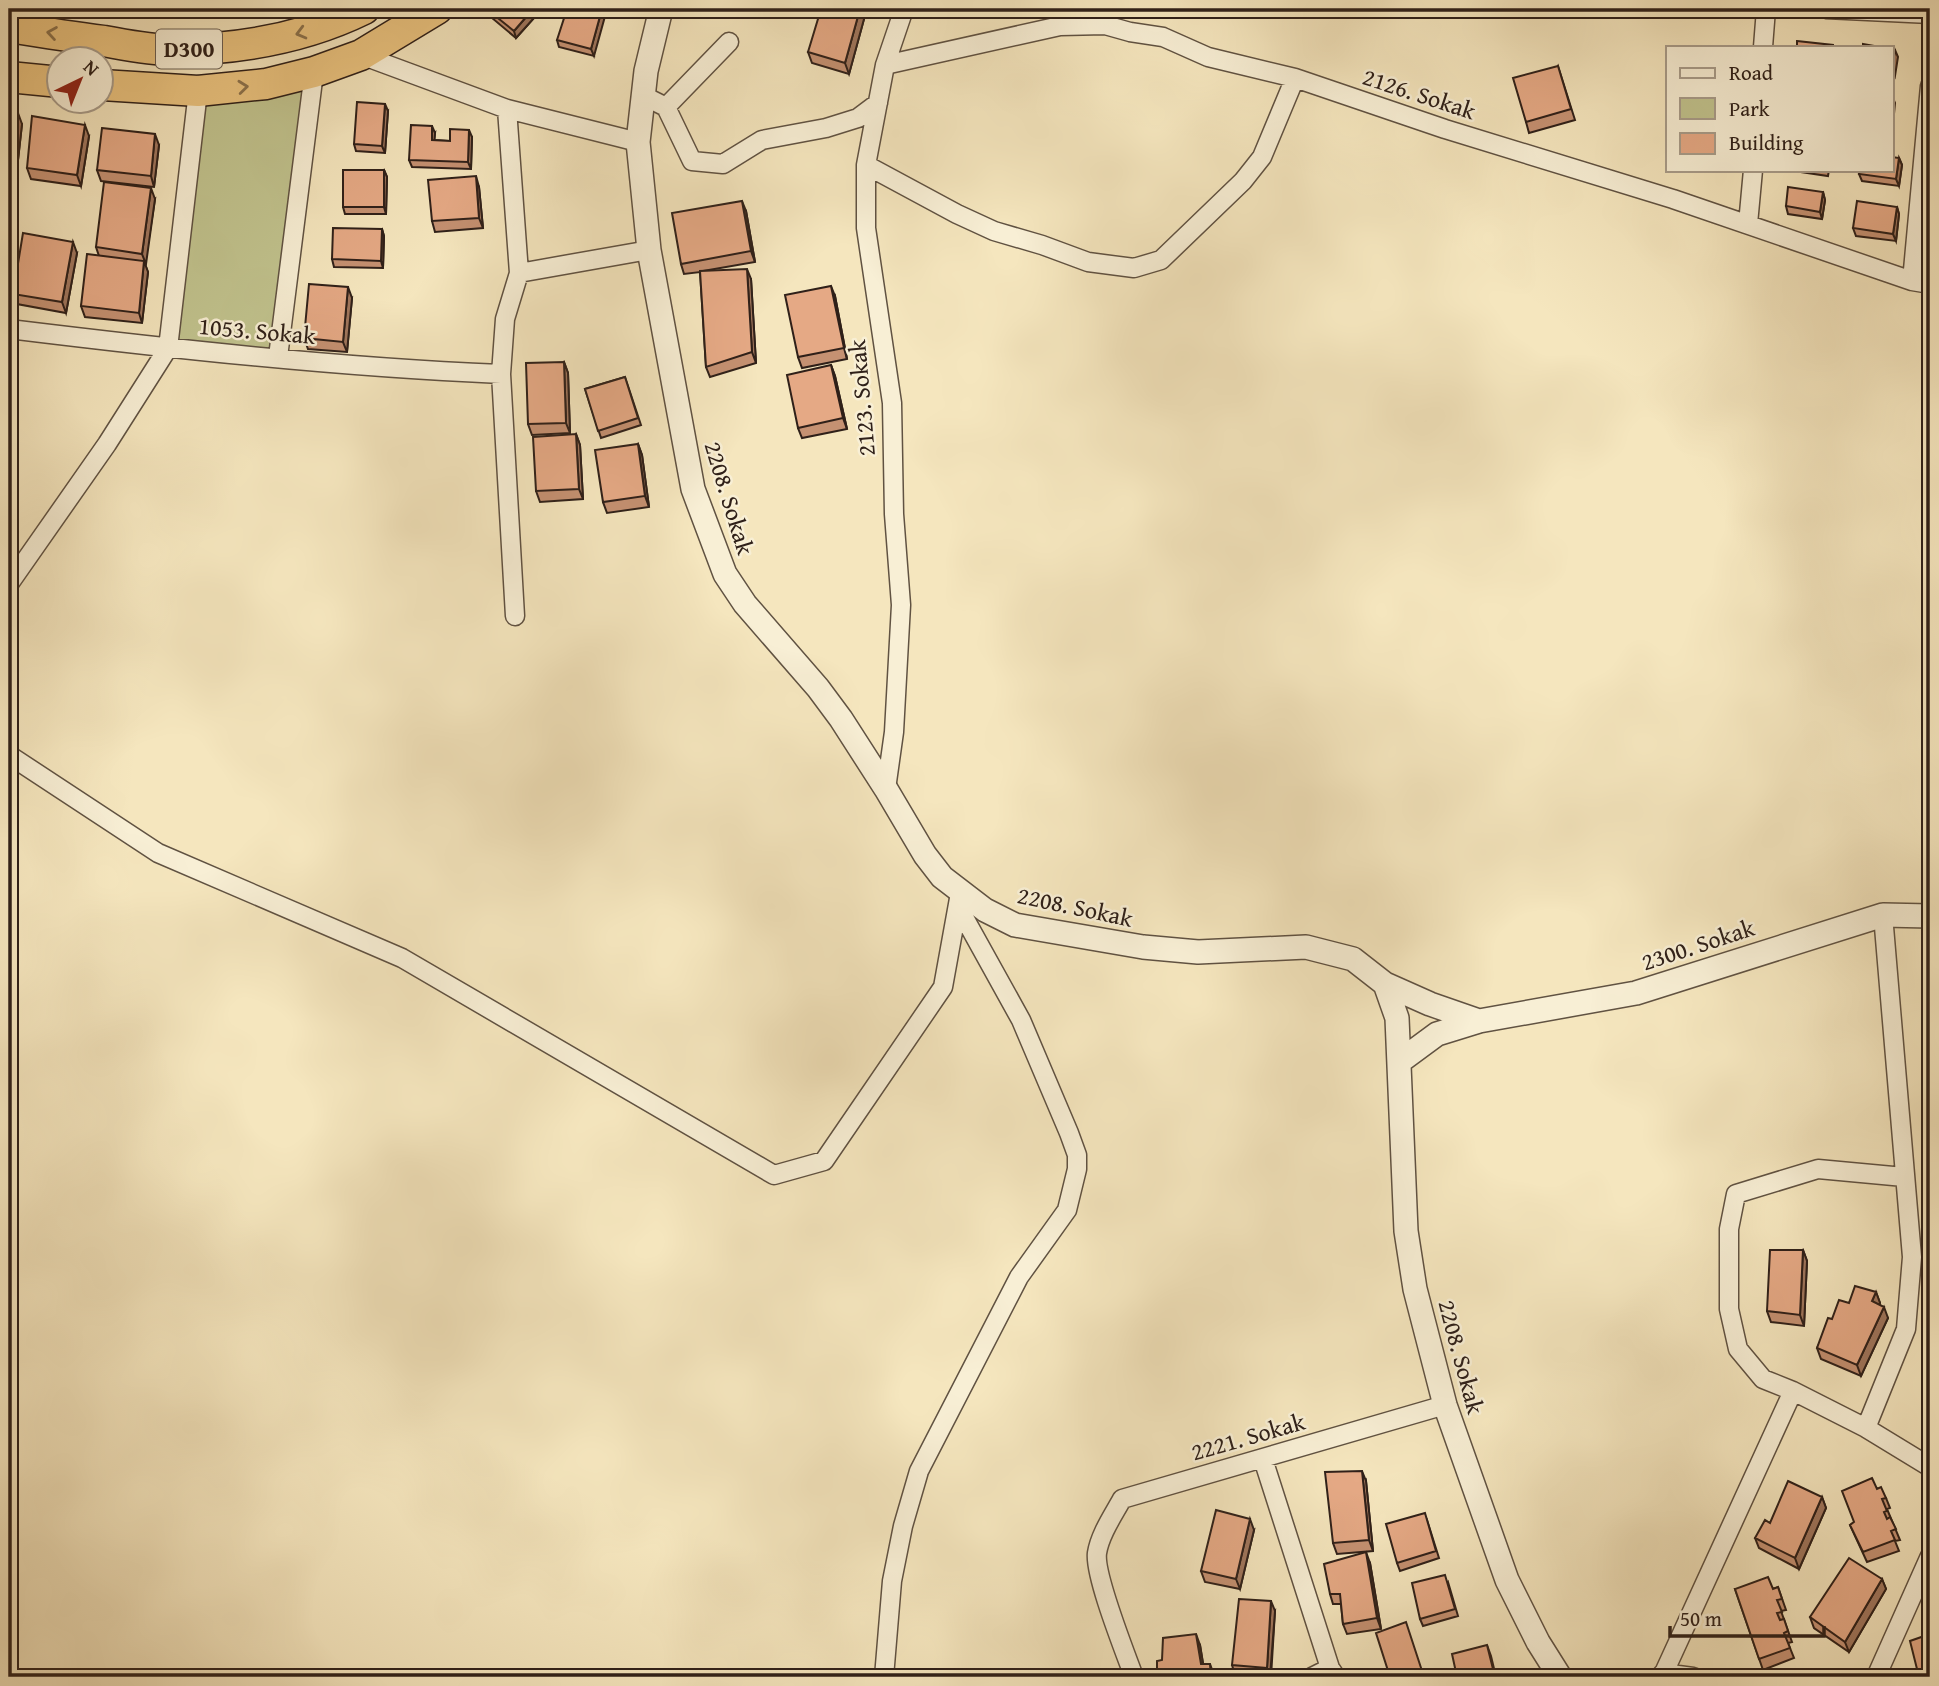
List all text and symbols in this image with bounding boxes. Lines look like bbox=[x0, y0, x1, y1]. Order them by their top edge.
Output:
one-way arrow bbox=[295, 25, 307, 39]
one-way arrow bbox=[46, 26, 57, 41]
road number: D300 bbox=[156, 30, 222, 68]
north arrow bbox=[46, 46, 116, 116]
legend bbox=[1666, 46, 1894, 172]
text: N bbox=[77, 53, 106, 82]
text: Road bbox=[1729, 57, 1774, 88]
street label: 2126. Sokak bbox=[1358, 59, 1481, 128]
one-way arrow bbox=[238, 80, 249, 95]
text: Park bbox=[1729, 93, 1770, 124]
text: Building bbox=[1729, 127, 1804, 158]
street label: 1053. Sokak bbox=[197, 308, 318, 353]
street label: 2123. Sokak bbox=[839, 337, 884, 458]
street label: 2208. Sokak bbox=[696, 437, 764, 560]
street label: 2208. Sokak bbox=[1014, 877, 1137, 936]
street label: 2300. Sokak bbox=[1637, 910, 1760, 979]
street label: 2208. Sokak bbox=[1429, 1296, 1494, 1419]
street label: 2221. Sokak bbox=[1187, 1403, 1310, 1469]
scale bar bbox=[1670, 1595, 1824, 1639]
text: 50 m bbox=[1680, 1603, 1722, 1634]

